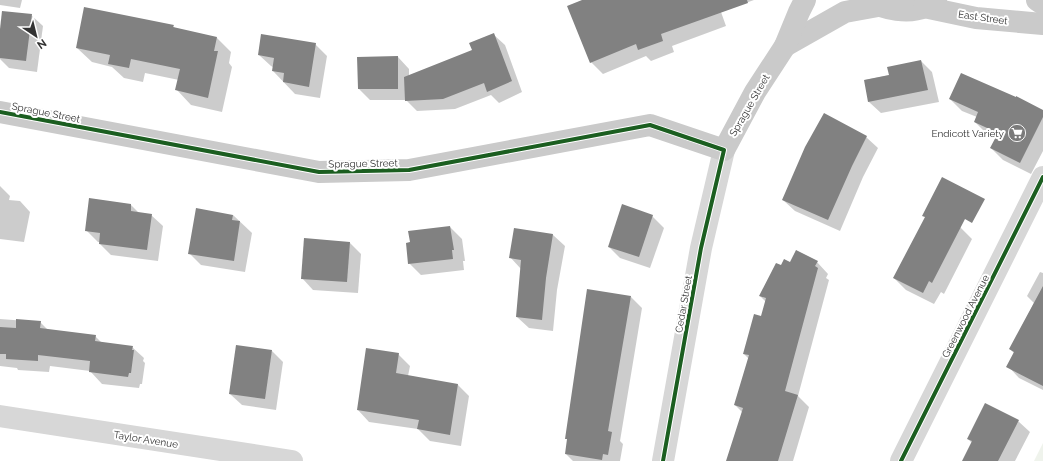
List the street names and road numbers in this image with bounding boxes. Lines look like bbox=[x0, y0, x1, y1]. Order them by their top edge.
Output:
street label: East Street bbox=[957, 9, 1009, 27]
street label: Sprague Street bbox=[727, 72, 772, 138]
street label: Sprague Street bbox=[11, 100, 82, 125]
street label: Sprague Street bbox=[328, 157, 398, 170]
street label: Greenwood Avenue bbox=[940, 273, 991, 359]
street label: Cedar Street bbox=[673, 274, 694, 334]
street label: Taylor Avenue bbox=[113, 429, 179, 450]

